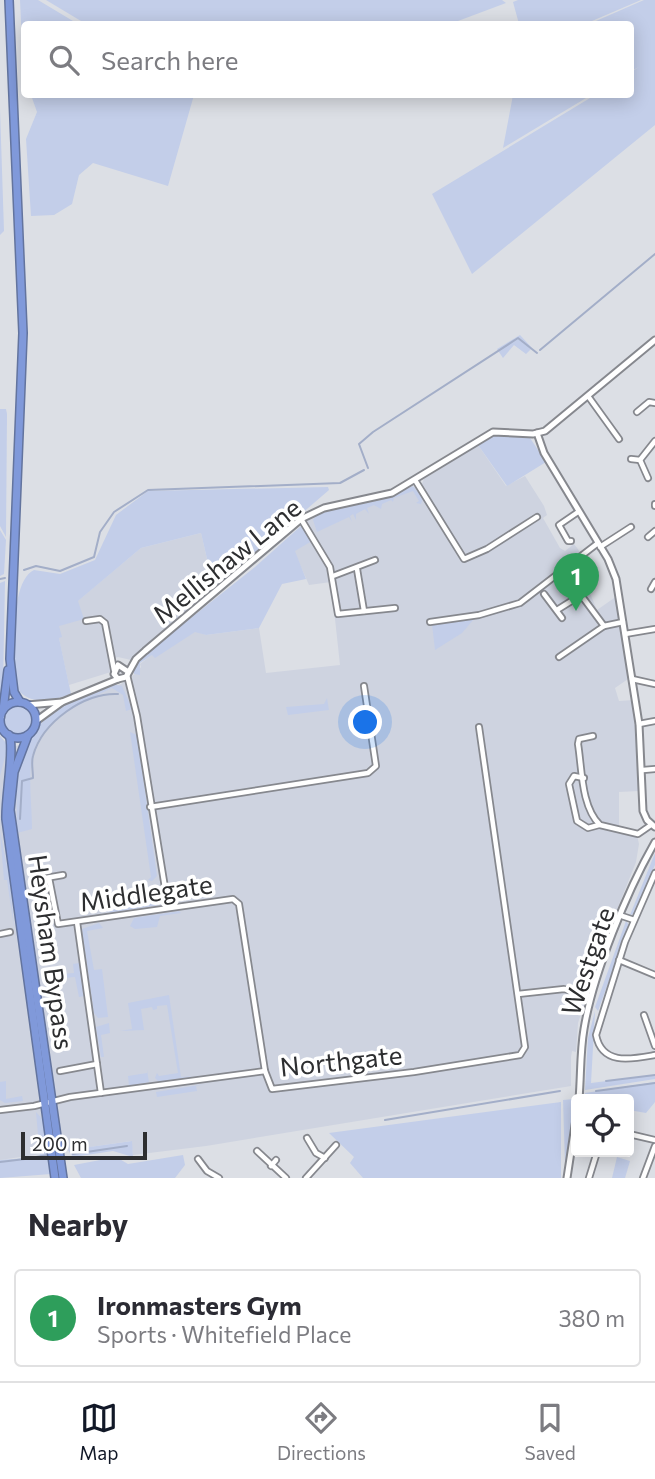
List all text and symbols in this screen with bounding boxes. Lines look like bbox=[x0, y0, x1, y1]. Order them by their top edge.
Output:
search box bbox=[21, 21, 634, 98]
icon: search bbox=[45, 41, 83, 79]
text: Search here bbox=[101, 44, 239, 75]
street label: Mellishaw Lane bbox=[146, 491, 306, 629]
pin: 1 bbox=[553, 553, 599, 611]
your location bbox=[348, 705, 382, 739]
street label: Heysham Bypass bbox=[23, 852, 81, 1052]
street label: Middlegate bbox=[78, 867, 214, 917]
street label: Westgate bbox=[554, 903, 620, 1019]
street label: Northgate bbox=[278, 1038, 404, 1082]
map controls bbox=[571, 1094, 634, 1157]
button: locate bbox=[571, 1094, 634, 1157]
scale bar bbox=[21, 1129, 147, 1161]
text: 200 m bbox=[32, 1132, 88, 1155]
text: Nearby bbox=[28, 1205, 128, 1242]
text: Ironmasters Gym bbox=[97, 1289, 302, 1320]
text: 1 bbox=[48, 1304, 58, 1332]
text: 380 m bbox=[558, 1304, 625, 1332]
text: Sports · Whitefield Place bbox=[97, 1320, 351, 1348]
tab: Map bbox=[79, 1399, 118, 1464]
tab: Directions bbox=[277, 1399, 366, 1464]
tab: Saved bbox=[524, 1399, 576, 1464]

